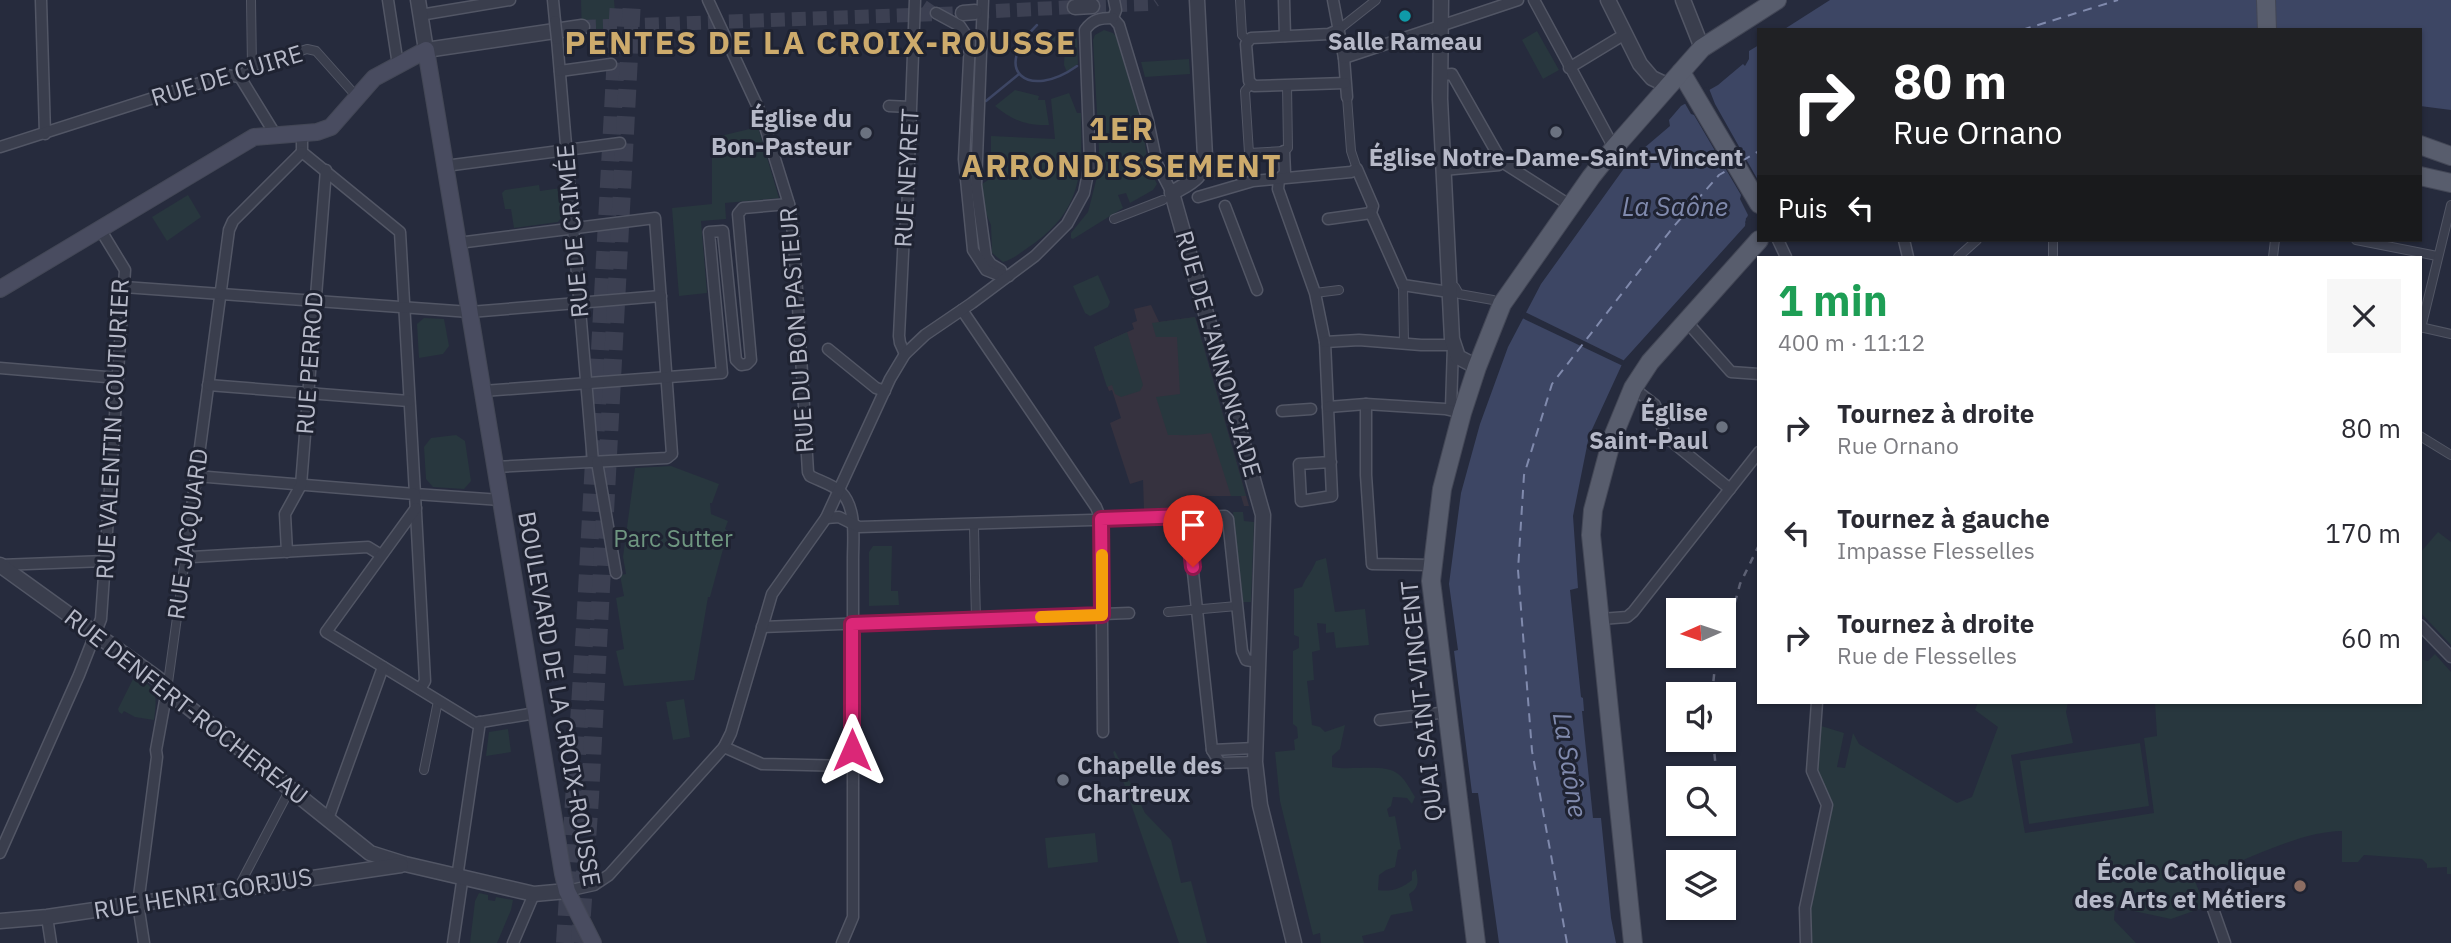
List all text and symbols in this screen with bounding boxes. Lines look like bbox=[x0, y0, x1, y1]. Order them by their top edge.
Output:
marker: Salle Rameau bbox=[1397, 8, 1413, 24]
district label: PENTES DE LA CROIX-ROUSSE bbox=[565, 21, 1077, 63]
place label: Salle Rameau bbox=[1328, 25, 1482, 57]
street label: RUE DE CUIRE bbox=[147, 37, 306, 113]
text: 80 m bbox=[1893, 49, 2007, 112]
icon: right bbox=[1778, 56, 1869, 147]
place label: Église du Bon-Pasteur bbox=[711, 102, 852, 162]
district label: 1ER ARRONDISSEMENT bbox=[961, 107, 1283, 186]
street label: RUE NEYRET bbox=[886, 108, 926, 248]
text: Rue Ornano bbox=[1893, 111, 2063, 153]
marker: Église Notre-Dame-Saint-Vincent bbox=[1548, 124, 1564, 140]
marker: Église du Bon-Pasteur bbox=[858, 125, 874, 141]
place label: Église Notre-Dame-Saint-Vincent bbox=[1369, 141, 1743, 173]
street label: RUE DE CRIMÉE bbox=[548, 143, 596, 319]
water label: La Saône bbox=[1622, 189, 1728, 223]
icon: left bbox=[1842, 189, 1880, 227]
text: Puis bbox=[1778, 191, 1828, 225]
street label: RUE DU BON PASTEUR bbox=[771, 206, 821, 454]
street label: RUE DE L'ANNONCIADE bbox=[1168, 227, 1269, 481]
text: 1 min bbox=[1778, 273, 1888, 328]
street label: RUE VALENTIN COUTURIER bbox=[88, 278, 136, 580]
button: close bbox=[2327, 279, 2401, 353]
street label: RUE PERROD bbox=[288, 290, 330, 435]
text: 400 m · 11:12 bbox=[1778, 327, 1925, 357]
place label: Église Saint-Paul bbox=[1589, 396, 1708, 456]
text: Tournez à droite bbox=[1837, 396, 2034, 430]
icon: right bbox=[1778, 409, 1816, 447]
text: 80 m bbox=[2341, 411, 2401, 445]
marker: Église Saint-Paul bbox=[1714, 419, 1730, 435]
text: Rue Ornano bbox=[1837, 430, 1959, 460]
street label: RUE JACQUARD bbox=[159, 446, 215, 622]
pin bbox=[1163, 495, 1223, 567]
text: Tournez à gauche bbox=[1837, 501, 2050, 535]
icon: arrive bbox=[1174, 506, 1212, 544]
street label: BOULEVARD DE LA CROIX-ROUSSE bbox=[511, 509, 609, 889]
icon: left bbox=[1778, 514, 1816, 552]
text: 170 m bbox=[2325, 516, 2401, 550]
park label: Parc Sutter bbox=[613, 522, 733, 554]
text: Impasse Flesselles bbox=[1837, 535, 2035, 565]
street label: QUAI SAINT-VINCENT bbox=[1392, 579, 1450, 823]
north arrow bbox=[1666, 598, 1736, 668]
map controls bbox=[1666, 598, 1736, 920]
street label: RUE DENFERT-ROCHEREAU bbox=[58, 601, 315, 811]
text: Tournez à droite bbox=[1837, 606, 2034, 640]
icon: right bbox=[1778, 619, 1816, 657]
text: 60 m bbox=[2341, 621, 2401, 655]
text: Rue de Flesselles bbox=[1837, 640, 2017, 670]
button: sound bbox=[1666, 682, 1736, 752]
water label: La Saône bbox=[1546, 710, 1596, 820]
position arrow bbox=[815, 713, 889, 787]
place label: Chapelle des Chartreux bbox=[1077, 749, 1222, 809]
button: search bbox=[1666, 766, 1736, 836]
marker: Chapelle des Chartreux bbox=[1055, 772, 1071, 788]
button: layers bbox=[1666, 850, 1736, 920]
place label: École Catholique des Arts et Métiers bbox=[2074, 855, 2286, 915]
street label: RUE HENRI GORJUS bbox=[91, 860, 314, 926]
marker: École Catholique des Arts et Métiers bbox=[2292, 878, 2308, 894]

